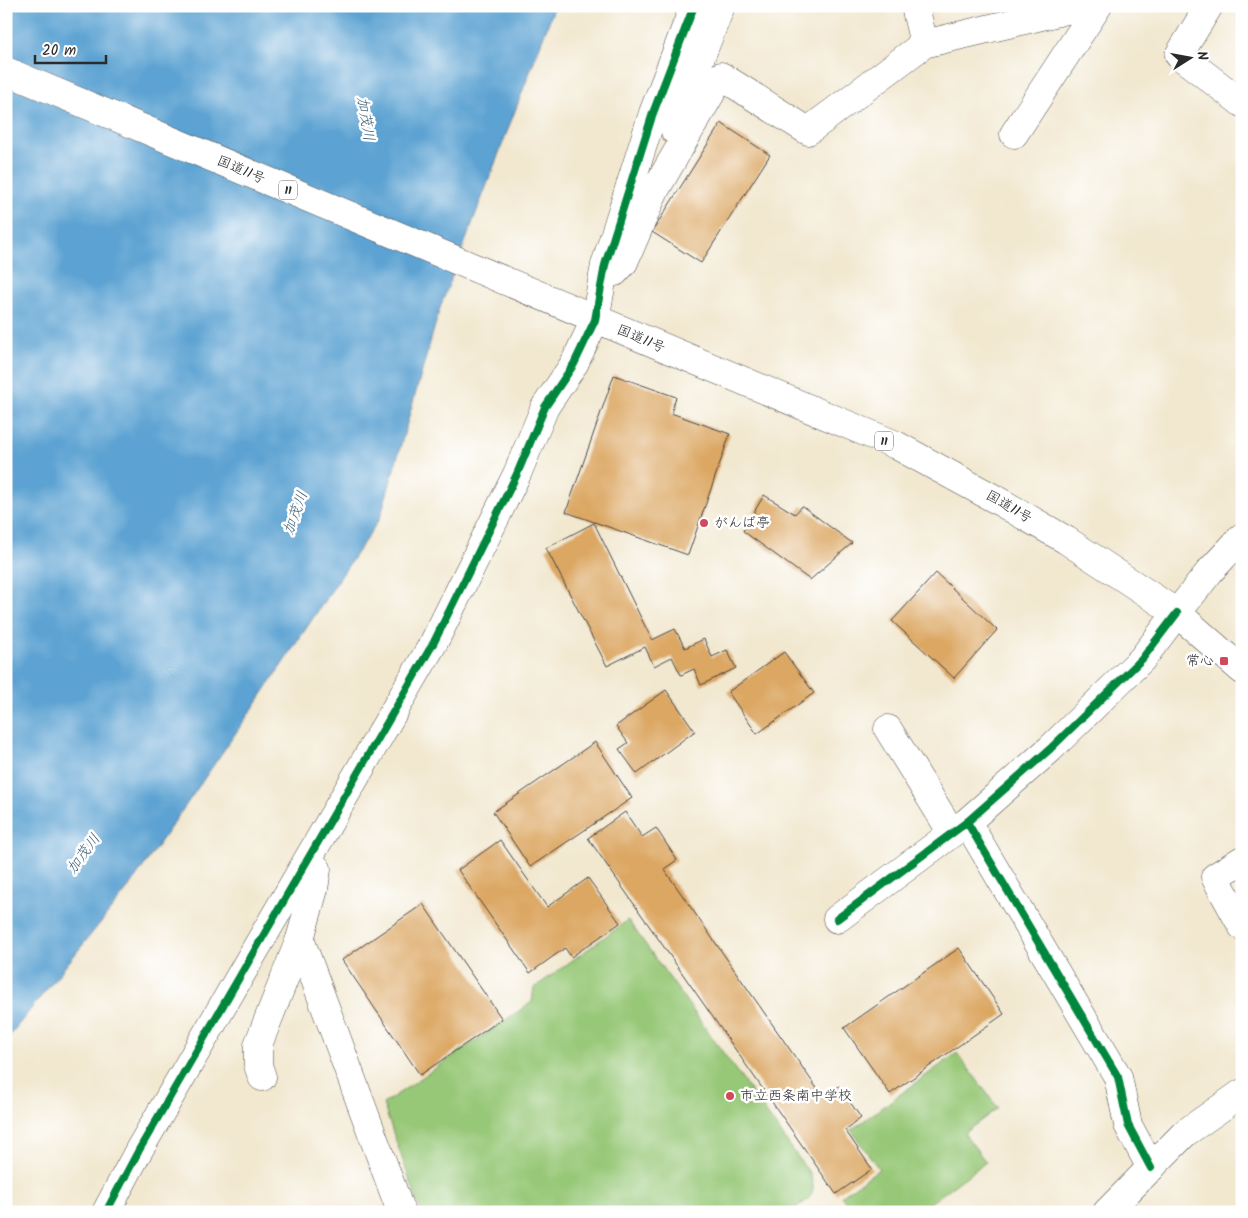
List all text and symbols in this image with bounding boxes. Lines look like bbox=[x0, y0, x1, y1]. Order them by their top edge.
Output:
scale bar bbox=[35, 32, 106, 64]
north arrow bbox=[1166, 32, 1216, 82]
text: 20 m bbox=[42, 39, 76, 63]
text: N bbox=[1190, 49, 1213, 62]
water label: 加茂川 bbox=[350, 95, 380, 143]
street label: 国道11号 bbox=[213, 150, 269, 190]
road number: 11 bbox=[279, 180, 297, 200]
street label: 国道11号 bbox=[613, 319, 669, 359]
road number: 11 bbox=[875, 432, 893, 451]
street label: 国道11号 bbox=[982, 485, 1036, 529]
water label: 加茂川 bbox=[277, 488, 315, 538]
place label: がんば亭 bbox=[714, 512, 770, 534]
marker: がんば亭 bbox=[698, 517, 710, 529]
place label: 常心 bbox=[1186, 650, 1214, 672]
marker: 常心 bbox=[1218, 655, 1230, 667]
water label: 加茂川 bbox=[61, 829, 107, 879]
place label: 市立西条南中学校 bbox=[740, 1085, 852, 1107]
marker: 市立西条南中学校 bbox=[724, 1090, 736, 1102]

